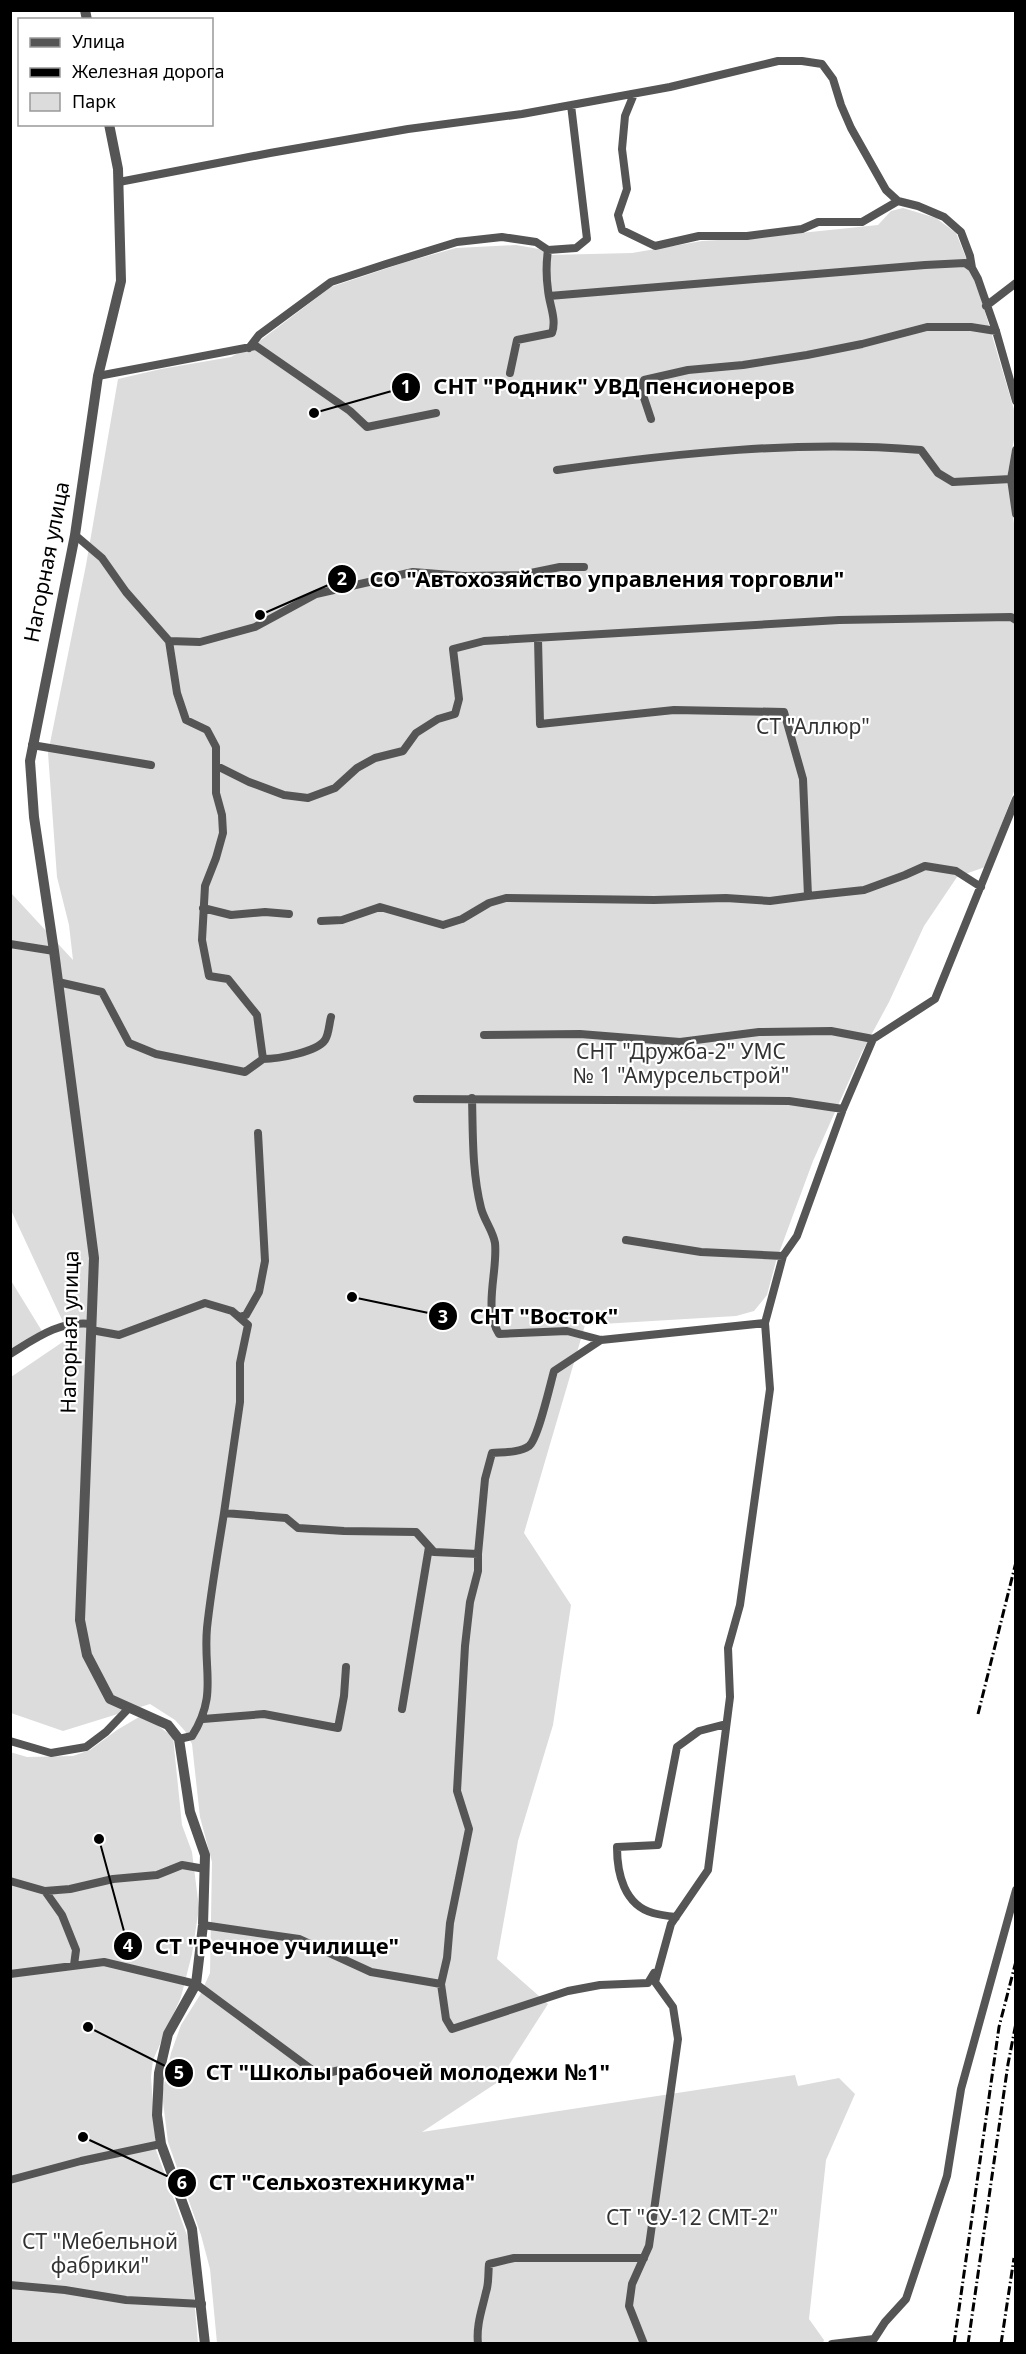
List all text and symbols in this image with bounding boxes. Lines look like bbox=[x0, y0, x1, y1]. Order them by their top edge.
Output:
legend bbox=[18, 18, 213, 126]
text: Улица bbox=[72, 29, 125, 53]
text: Железная дорога bbox=[72, 59, 224, 83]
text: Парк bbox=[72, 89, 116, 113]
callout: СНТ "Родник" УВД пенсионеров bbox=[391, 367, 807, 407]
text: СНТ "Родник" УВД пенсионеров bbox=[433, 370, 795, 400]
text: 1 bbox=[401, 374, 411, 398]
street label: Нагорная улица bbox=[17, 479, 75, 645]
callout: СО "Автохозяйство управления торговли" bbox=[327, 559, 856, 599]
text: СО "Автохозяйство управления торговли" bbox=[370, 563, 844, 593]
text: 2 bbox=[337, 566, 347, 590]
park label: СТ "Аллюр" bbox=[756, 712, 870, 740]
park label: СНТ "Дружба-2" УМС № 1 "Амурсельстрой" bbox=[573, 1037, 789, 1089]
street label: Нагорная улица bbox=[54, 1250, 84, 1414]
callout: СНТ "Восток" bbox=[428, 1296, 631, 1336]
text: СНТ "Восток" bbox=[470, 1300, 618, 1330]
text: 3 bbox=[438, 1304, 448, 1328]
callout: СТ "Речное училище" bbox=[113, 1926, 411, 1966]
text: СТ "Речное училище" bbox=[155, 1930, 399, 1960]
text: 4 bbox=[123, 1933, 133, 1957]
callout: СТ "Школы рабочей молодежи №1" bbox=[164, 2053, 622, 2093]
text: СТ "Школы рабочей молодежи №1" bbox=[206, 2056, 610, 2086]
text: 5 bbox=[174, 2060, 184, 2084]
callout: СТ "Сельхозтехникума" bbox=[167, 2163, 487, 2203]
text: СТ "Сельхозтехникума" bbox=[209, 2166, 475, 2196]
text: 6 bbox=[177, 2170, 187, 2194]
park label: СТ "СУ-12 СМТ-2" bbox=[606, 2203, 778, 2231]
park label: СТ "Мебельной фабрики" bbox=[22, 2227, 178, 2279]

